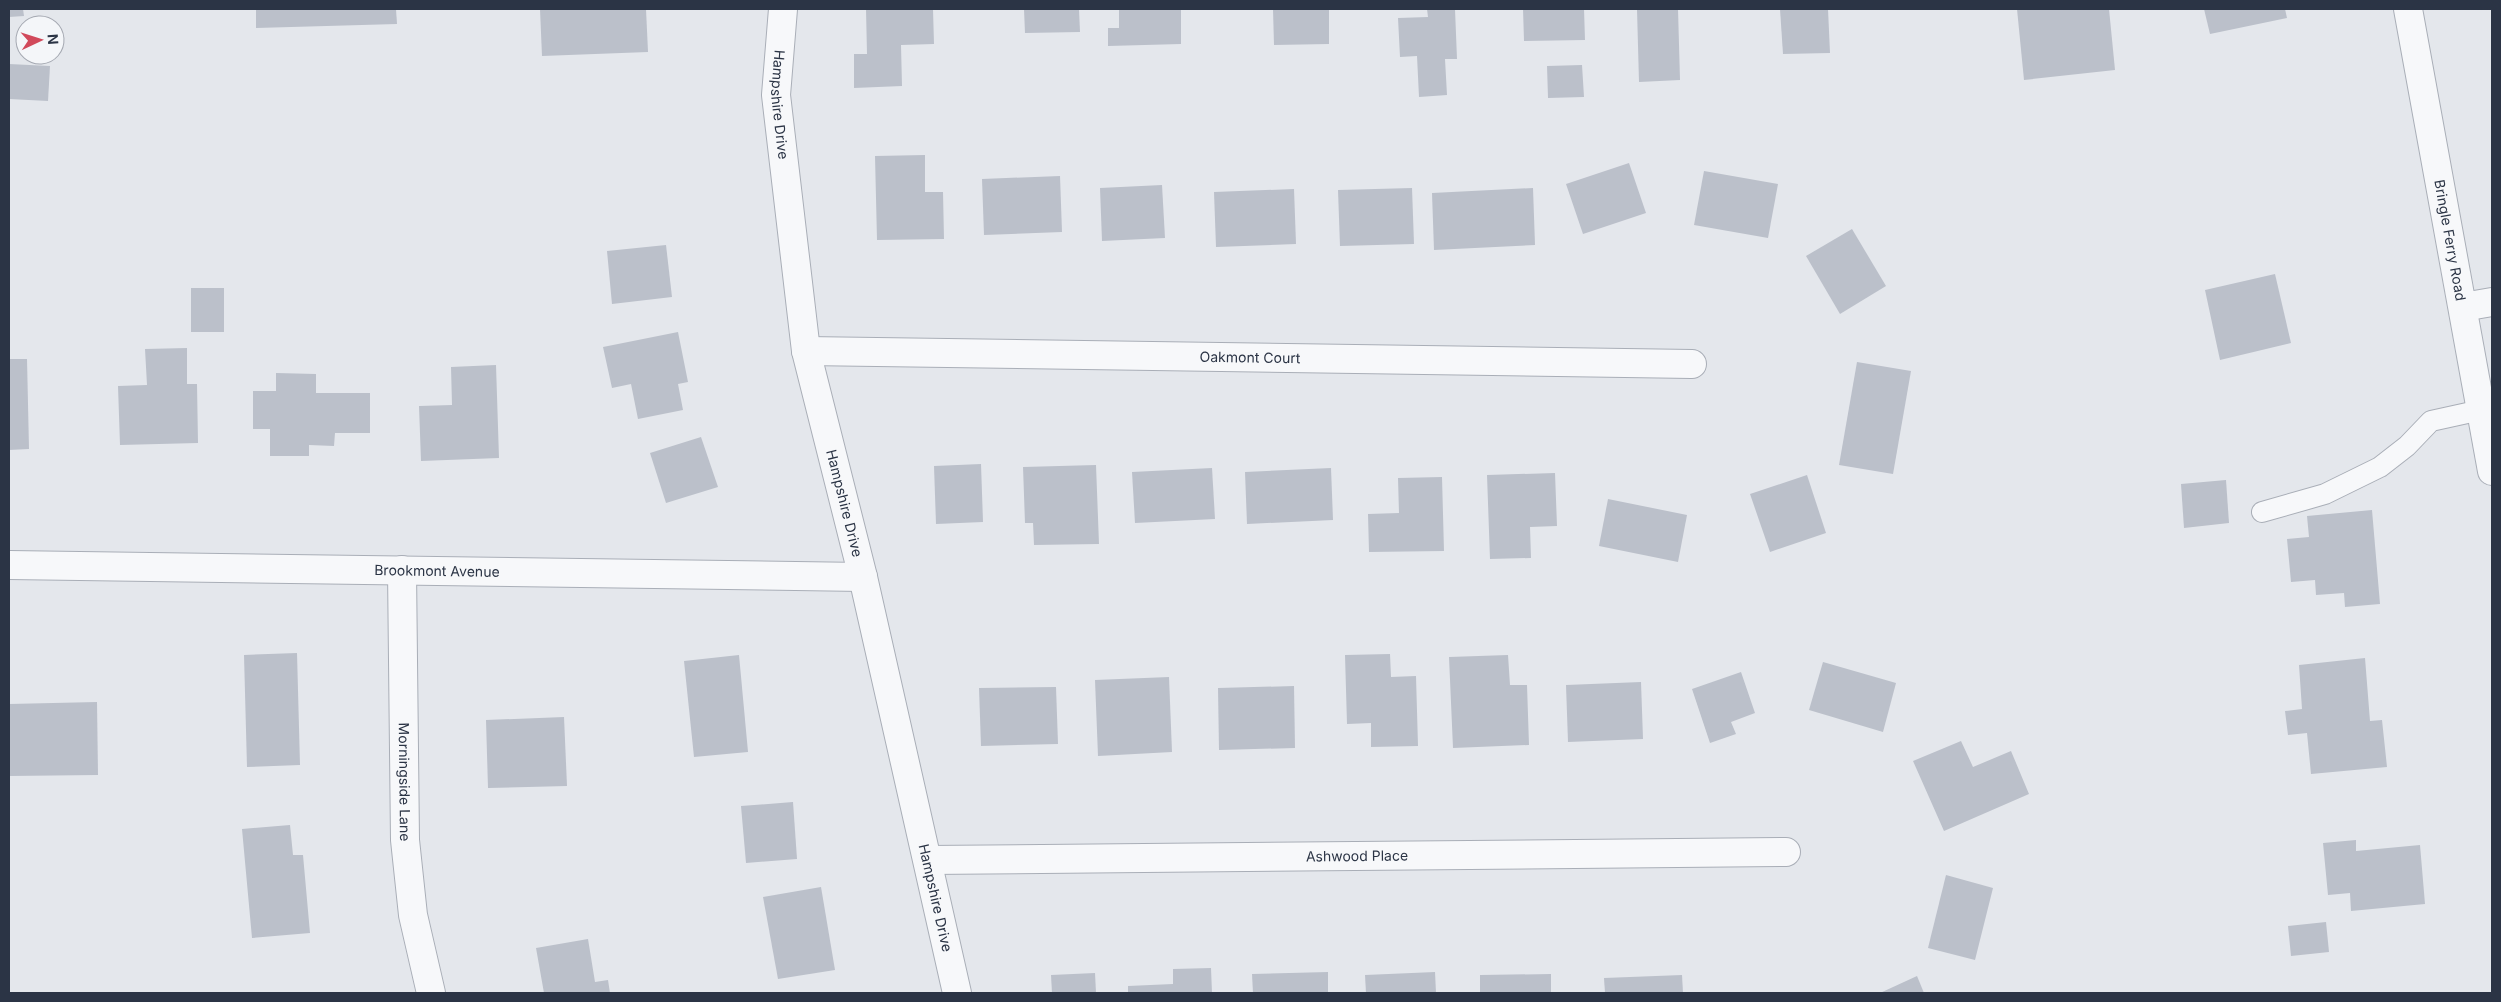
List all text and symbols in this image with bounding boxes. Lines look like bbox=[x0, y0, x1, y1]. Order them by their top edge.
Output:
north arrow bbox=[15, 15, 65, 65]
text: N bbox=[45, 33, 62, 45]
street label: Hampshire Drive bbox=[768, 49, 792, 160]
street label: Bringle Ferry Road bbox=[2431, 178, 2470, 302]
street label: Oakmont Court bbox=[1199, 348, 1301, 366]
street label: Hampshire Drive bbox=[823, 448, 867, 559]
street label: Brookmont Avenue bbox=[374, 561, 500, 580]
street label: Morningside Lane bbox=[396, 722, 414, 841]
street label: Hampshire Drive bbox=[916, 842, 956, 953]
street label: Ashwood Place bbox=[1306, 847, 1408, 864]

